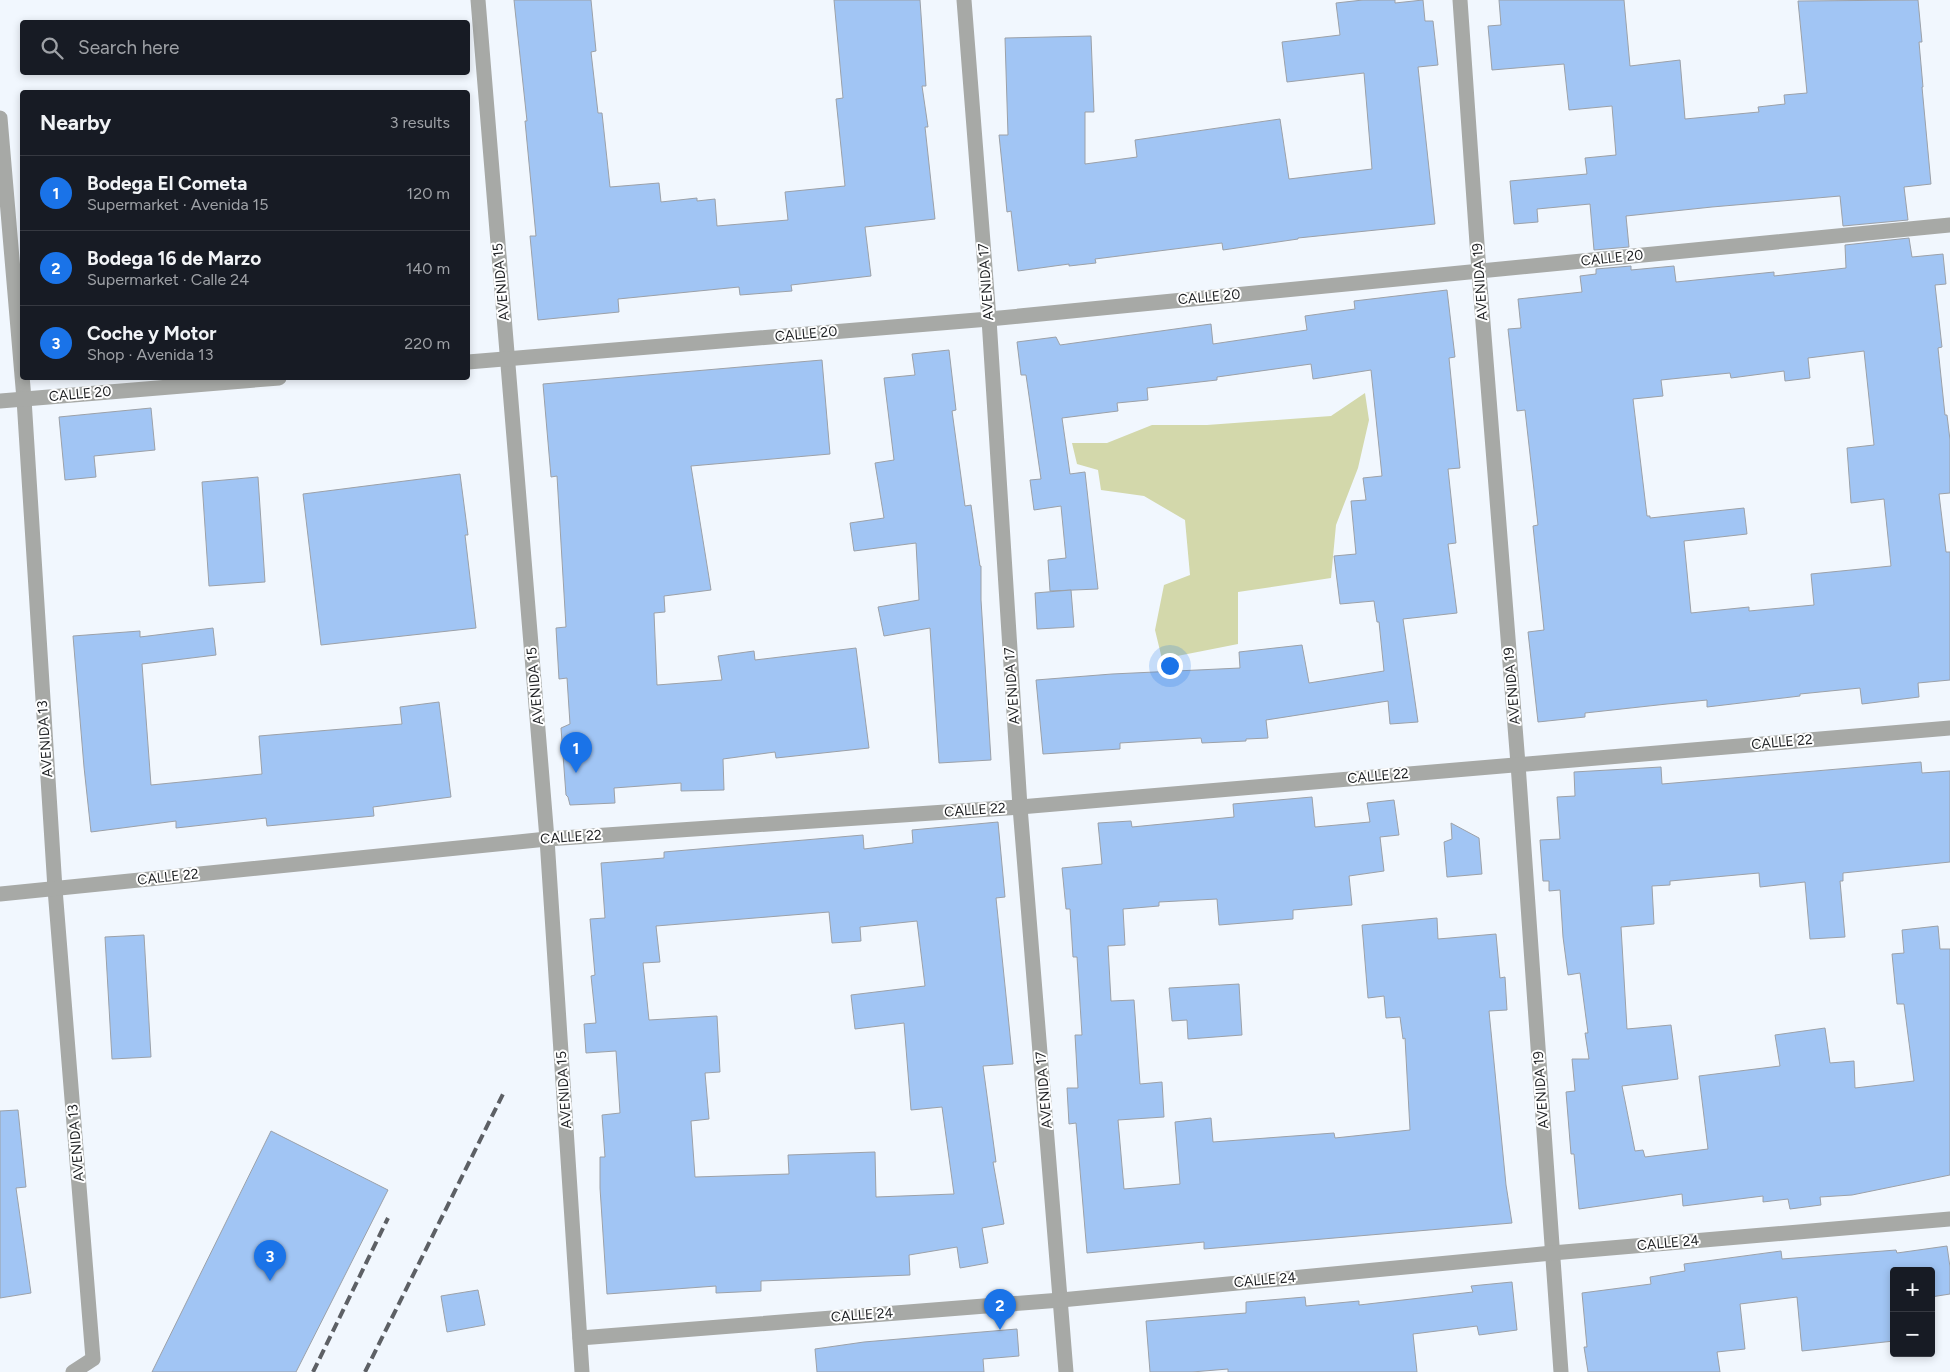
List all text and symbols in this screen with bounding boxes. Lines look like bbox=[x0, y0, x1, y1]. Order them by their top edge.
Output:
search box bbox=[20, 20, 470, 75]
icon: search bbox=[38, 34, 66, 62]
text: Search here bbox=[78, 36, 180, 59]
text: Nearby bbox=[40, 110, 111, 135]
text: 3 results bbox=[390, 113, 450, 132]
text: Bodega El Cometa bbox=[87, 172, 247, 195]
text: 1 bbox=[53, 184, 59, 203]
text: 120 m bbox=[407, 184, 450, 203]
text: Supermarket · Avenida 15 bbox=[87, 195, 268, 214]
street label: AVENIDA 15 bbox=[489, 242, 513, 322]
street label: AVENIDA 17 bbox=[975, 242, 997, 321]
street label: AVENIDA 19 bbox=[1469, 243, 1491, 321]
street label: CALLE 20 bbox=[1580, 246, 1644, 270]
text: Bodega 16 de Marzo bbox=[87, 247, 261, 270]
text: 2 bbox=[51, 259, 61, 278]
text: 140 m bbox=[406, 259, 450, 278]
text: Supermarket · Calle 24 bbox=[87, 270, 249, 289]
street label: CALLE 20 bbox=[1177, 286, 1241, 308]
text: Coche y Motor bbox=[87, 322, 217, 345]
street label: CALLE 20 bbox=[774, 323, 838, 345]
text: 3 bbox=[52, 334, 60, 353]
text: 220 m bbox=[404, 334, 450, 353]
text: Shop · Avenida 13 bbox=[87, 345, 213, 364]
street label: CALLE 20 bbox=[48, 383, 112, 405]
street label: AVENIDA 15 bbox=[523, 646, 547, 726]
street label: AVENIDA 17 bbox=[1001, 646, 1023, 725]
street label: AVENIDA 19 bbox=[1500, 646, 1524, 725]
your location bbox=[1157, 653, 1183, 679]
street label: AVENIDA 13 bbox=[34, 700, 56, 778]
street label: CALLE 22 bbox=[1751, 731, 1813, 753]
pin: 1 bbox=[560, 732, 592, 773]
street label: CALLE 22 bbox=[1347, 765, 1409, 787]
street label: CALLE 22 bbox=[944, 799, 1006, 821]
street label: CALLE 22 bbox=[540, 826, 602, 848]
street label: CALLE 22 bbox=[137, 865, 199, 889]
street label: AVENIDA 17 bbox=[1032, 1050, 1056, 1129]
street label: AVENIDA 15 bbox=[553, 1051, 575, 1129]
street label: AVENIDA 19 bbox=[1530, 1051, 1552, 1129]
street label: AVENIDA 13 bbox=[64, 1104, 88, 1182]
street label: CALLE 24 bbox=[1636, 1232, 1700, 1254]
pin: 3 bbox=[254, 1240, 286, 1281]
map controls bbox=[1890, 1267, 1935, 1357]
button: + bbox=[1890, 1267, 1935, 1312]
street label: CALLE 24 bbox=[1233, 1269, 1297, 1291]
pin: 2 bbox=[984, 1289, 1016, 1330]
street label: CALLE 24 bbox=[830, 1304, 894, 1326]
button: − bbox=[1890, 1312, 1935, 1357]

